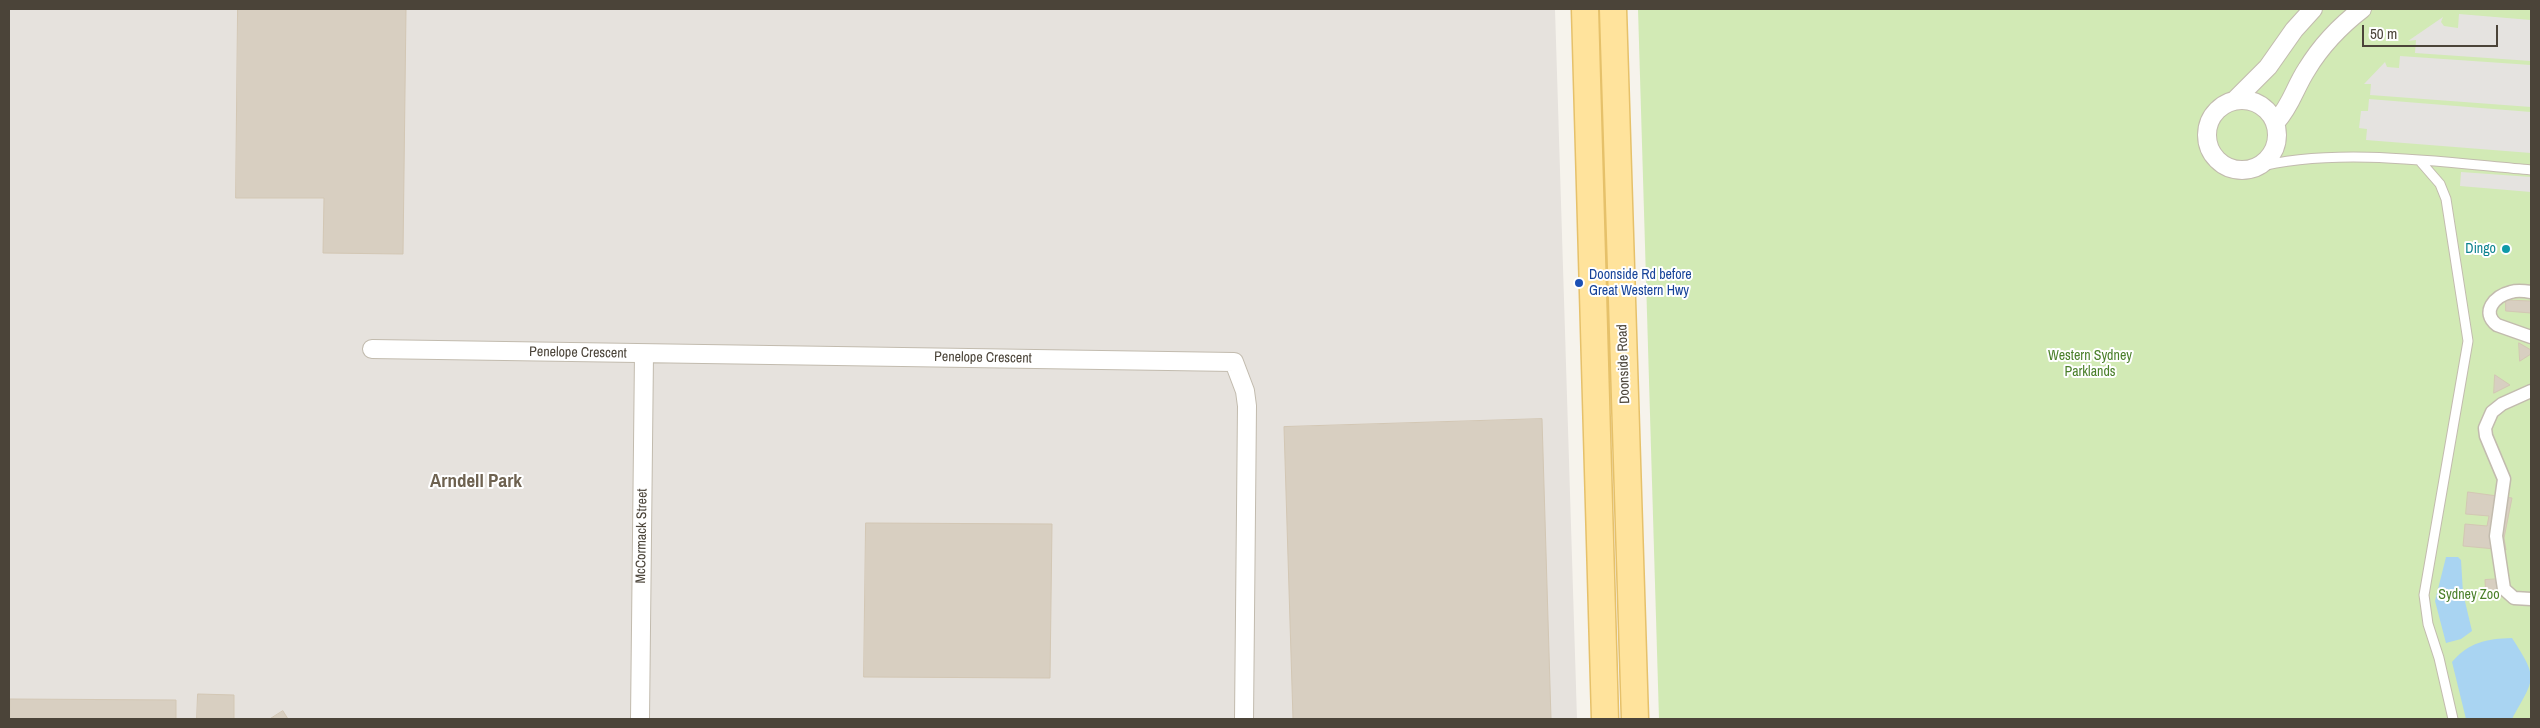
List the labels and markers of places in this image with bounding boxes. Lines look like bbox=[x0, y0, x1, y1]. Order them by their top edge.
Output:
place label: Dingo bbox=[2465, 241, 2496, 257]
marker: Dingo bbox=[2500, 243, 2512, 255]
place label: Doonside Rd before Great Western Hwy bbox=[1589, 267, 1692, 300]
marker: Doonside Rd before Great Western Hwy bbox=[1573, 277, 1585, 289]

